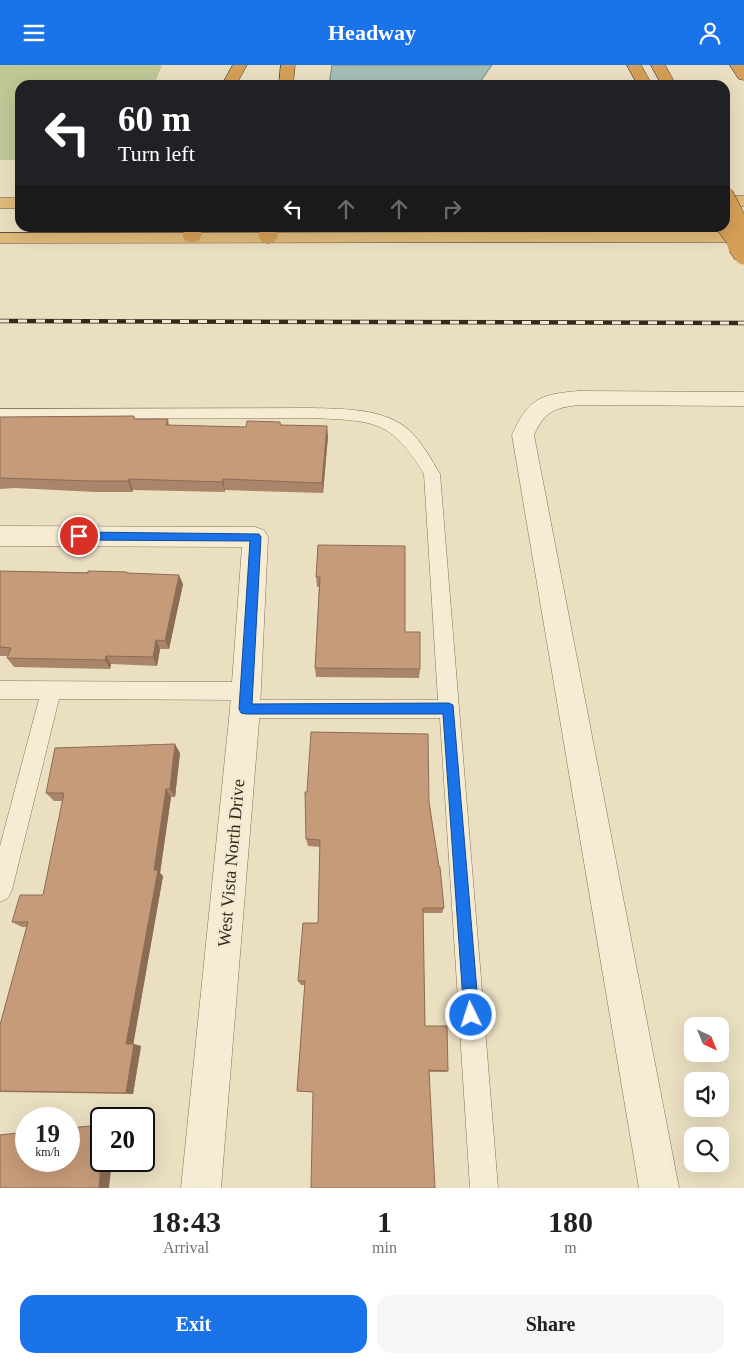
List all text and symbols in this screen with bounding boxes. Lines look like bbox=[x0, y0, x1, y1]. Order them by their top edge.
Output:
icon: menu bbox=[20, 19, 48, 47]
icon: person bbox=[696, 19, 724, 47]
text: Headway bbox=[328, 20, 416, 45]
icon: left bbox=[35, 100, 100, 165]
text: 60 m bbox=[118, 100, 191, 139]
text: Turn left bbox=[118, 141, 195, 166]
icon: left bbox=[279, 195, 307, 223]
icon: ahead bbox=[332, 195, 360, 223]
icon: ahead bbox=[385, 195, 413, 223]
icon: right bbox=[438, 195, 466, 223]
pin bbox=[58, 515, 100, 557]
icon: arrive bbox=[65, 522, 93, 550]
street label: West Vista North Drive bbox=[214, 778, 248, 948]
position arrow bbox=[444, 988, 496, 1040]
north arrow bbox=[684, 1017, 729, 1063]
map controls bbox=[684, 1017, 729, 1172]
button: sound bbox=[684, 1072, 729, 1117]
speed limit sign: 20 bbox=[90, 1107, 155, 1172]
text: 19 bbox=[35, 1120, 60, 1147]
button: search bbox=[684, 1127, 729, 1172]
text: km/h bbox=[35, 1145, 60, 1159]
text: 18:43 bbox=[151, 1205, 221, 1238]
text: 1 bbox=[377, 1205, 392, 1238]
text: 180 bbox=[548, 1205, 593, 1238]
text: Arrival bbox=[163, 1239, 209, 1256]
text: min bbox=[372, 1239, 397, 1256]
text: m bbox=[564, 1239, 577, 1256]
button: Exit bbox=[20, 1295, 367, 1353]
button: Share bbox=[377, 1295, 724, 1353]

